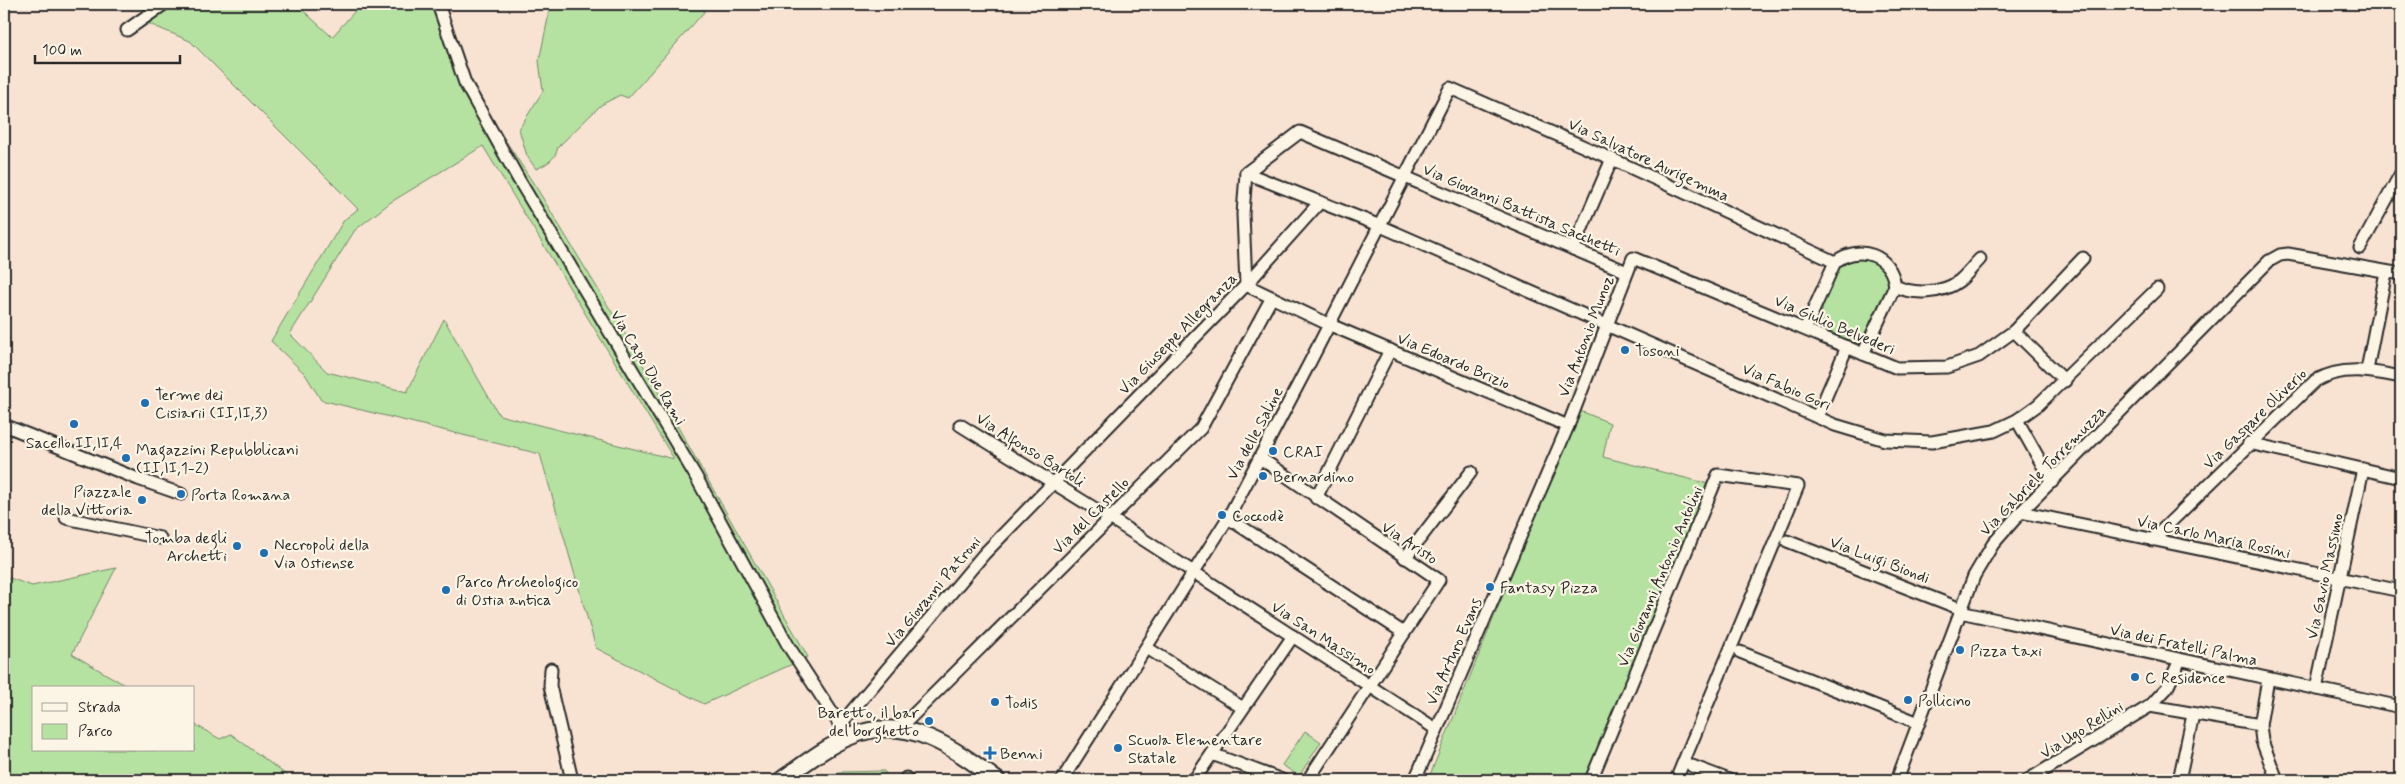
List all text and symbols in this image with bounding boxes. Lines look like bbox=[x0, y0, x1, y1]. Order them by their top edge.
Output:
scale bar bbox=[35, 32, 180, 64]
text: 100 m bbox=[42, 41, 82, 61]
street label: Via Salvatore Aurigemma bbox=[1564, 114, 1732, 208]
street label: Via Giovanni Battista Sacchetti bbox=[1419, 159, 1624, 262]
street label: Via Giuseppe Allegranza bbox=[1114, 268, 1243, 400]
street label: Via Antonio Munoz bbox=[1554, 273, 1619, 400]
street label: Via Giulio Belvederi bbox=[1771, 290, 1898, 360]
street label: Via Capo Due Rami bbox=[605, 306, 690, 429]
street label: Via Edoardo Brizio bbox=[1394, 328, 1513, 395]
place label: Tosoni bbox=[1635, 341, 1680, 362]
marker: Tosoni bbox=[1619, 344, 1631, 356]
street label: Via Fabio Gori bbox=[1739, 358, 1834, 416]
street label: Via Gaspare Oliverio bbox=[2198, 364, 2312, 474]
street label: Via delle Saline bbox=[1222, 384, 1289, 484]
place label: Terme dei Cisiarii (II,II,3) bbox=[155, 385, 268, 424]
marker: Terme dei Cisiarii (II,II,3) bbox=[139, 397, 151, 409]
street label: Via Gabriele Torremuzza bbox=[1975, 401, 2111, 541]
street label: Via Alfonso Bartoli bbox=[971, 408, 1089, 494]
marker: Sacello II,II,4 bbox=[68, 418, 80, 430]
place label: Sacello II,II,4 bbox=[26, 433, 122, 454]
place label: Magazzini Repubblicani (II,II,1-2) bbox=[136, 440, 299, 479]
place label: CRAI bbox=[1283, 442, 1323, 463]
marker: CRAI bbox=[1267, 445, 1279, 457]
marker: Magazzini Repubblicani (II,II,1-2) bbox=[120, 452, 132, 464]
place label: Bernardino bbox=[1273, 467, 1354, 488]
marker: Bernardino bbox=[1257, 470, 1269, 482]
street label: Via del Castello bbox=[1048, 473, 1134, 559]
place label: Piazzale della Vittoria bbox=[41, 482, 132, 521]
street label: Via Giovanni Antonio Antolini bbox=[1613, 482, 1708, 670]
place label: Porta Romana bbox=[191, 485, 291, 506]
marker: Porta Romana bbox=[175, 488, 187, 500]
marker: Piazzale della Vittoria bbox=[136, 494, 148, 506]
place label: Coccodè bbox=[1232, 506, 1284, 527]
marker: Coccodè bbox=[1216, 509, 1228, 521]
street label: Via Carlo Maria Rosini bbox=[2135, 511, 2293, 564]
street label: Via Gavio Massimo bbox=[2302, 511, 2349, 641]
street label: Via Aristo bbox=[1377, 517, 1442, 570]
place label: Tomba degli Archetti bbox=[145, 528, 227, 567]
street label: Via Giovanni Patroni bbox=[880, 531, 986, 652]
street label: Via Luigi Biondi bbox=[1826, 532, 1932, 590]
place label: Necropoli della Via Ostiense bbox=[274, 535, 369, 574]
marker: Tomba degli Archetti bbox=[231, 540, 243, 552]
marker: Necropoli della Via Ostiense bbox=[258, 547, 270, 559]
place label: Parco Archeologico di Ostia antica bbox=[456, 572, 578, 611]
place label: Fantasy Pizza bbox=[1500, 578, 1598, 599]
marker: Fantasy Pizza bbox=[1484, 581, 1496, 593]
marker: Parco Archeologico di Ostia antica bbox=[440, 584, 452, 596]
street label: Via Arturo Evans bbox=[1421, 595, 1487, 709]
street label: Via San Massimo bbox=[1267, 597, 1380, 680]
street label: Via dei Fratelli Palma bbox=[2108, 620, 2260, 671]
place label: Pizza taxi bbox=[1970, 641, 2042, 662]
marker: Pizza taxi bbox=[1954, 644, 1966, 656]
place label: C Residence bbox=[2145, 668, 2226, 689]
marker: C Residence bbox=[2129, 671, 2141, 683]
legend bbox=[32, 686, 195, 752]
place label: Pollicino bbox=[1918, 691, 1971, 712]
place label: Todis bbox=[1005, 693, 1038, 714]
marker: Pollicino bbox=[1902, 694, 1914, 706]
marker: Todis bbox=[989, 696, 1001, 708]
street label: Via Ugo Rellini bbox=[2036, 696, 2128, 764]
text: Strada bbox=[78, 698, 121, 718]
place label: Baretto, il bar del borghetto bbox=[818, 703, 920, 743]
marker: Baretto, il bar del borghetto bbox=[923, 715, 935, 727]
text: Parco bbox=[78, 722, 112, 742]
place label: Scuola Elementare Statale bbox=[1128, 730, 1262, 769]
marker: Scuola Elementare Statale bbox=[1112, 742, 1124, 754]
place label: Benni bbox=[1000, 744, 1043, 765]
marker: Benni bbox=[984, 747, 996, 759]

